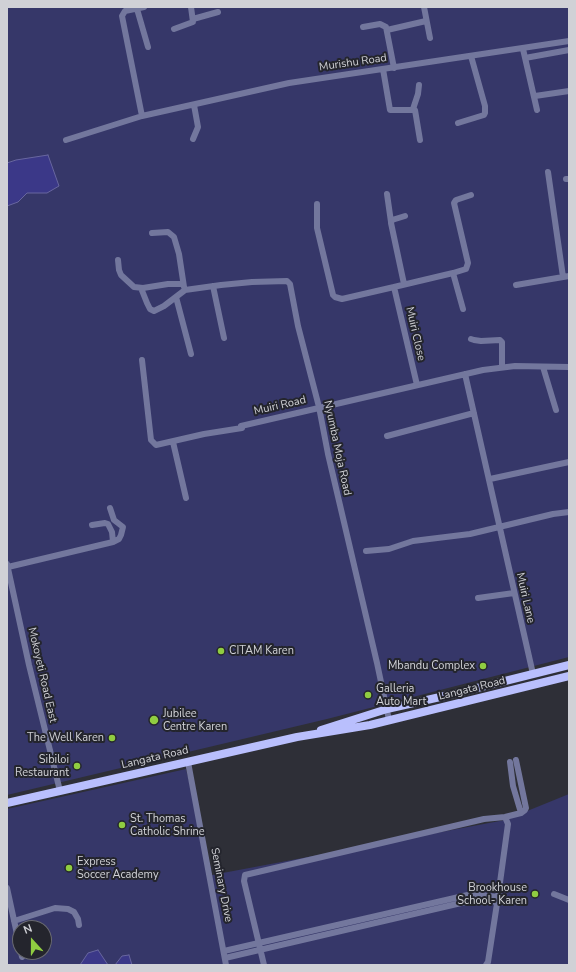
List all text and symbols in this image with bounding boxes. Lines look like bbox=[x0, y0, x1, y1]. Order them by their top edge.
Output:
street label: Murishu Road bbox=[318, 52, 388, 74]
street label: Muiri Close bbox=[402, 306, 428, 362]
street label: Muiri Road bbox=[253, 394, 307, 418]
street label: Nyumba Moja Road bbox=[320, 399, 354, 497]
street label: Muiri Lane bbox=[513, 571, 537, 625]
street label: Mokoyeti Road East bbox=[25, 626, 59, 724]
place label: CITAM Karen bbox=[229, 644, 294, 658]
marker: CITAM Karen bbox=[216, 646, 226, 656]
place label: Mbandu Complex bbox=[388, 659, 475, 673]
marker: Mbandu Complex bbox=[478, 661, 488, 671]
street label: Langata Road bbox=[437, 674, 507, 704]
place label: Galleria Auto Mart bbox=[376, 682, 426, 708]
marker: Galleria Auto Mart bbox=[363, 690, 373, 700]
place label: Jubilee Centre Karen bbox=[163, 707, 227, 733]
marker: Jubilee Centre Karen bbox=[148, 714, 160, 726]
place label: The Well Karen bbox=[27, 731, 104, 745]
marker: The Well Karen bbox=[107, 733, 117, 743]
street label: Langata Road bbox=[120, 744, 190, 772]
place label: Sibiloi Restaurant bbox=[15, 753, 69, 779]
marker: Sibiloi Restaurant bbox=[72, 761, 82, 771]
place label: St. Thomas Catholic Shrine bbox=[130, 812, 205, 838]
marker: St. Thomas Catholic Shrine bbox=[117, 820, 127, 830]
street label: Seminary Drive bbox=[207, 847, 235, 923]
place label: Express Soccer Academy bbox=[77, 855, 159, 881]
marker: Express Soccer Academy bbox=[64, 863, 74, 873]
place label: Brookhouse School- Karen bbox=[457, 881, 527, 907]
marker: Brookhouse School- Karen bbox=[530, 889, 540, 899]
north arrow bbox=[12, 920, 52, 960]
text: N bbox=[21, 921, 34, 938]

